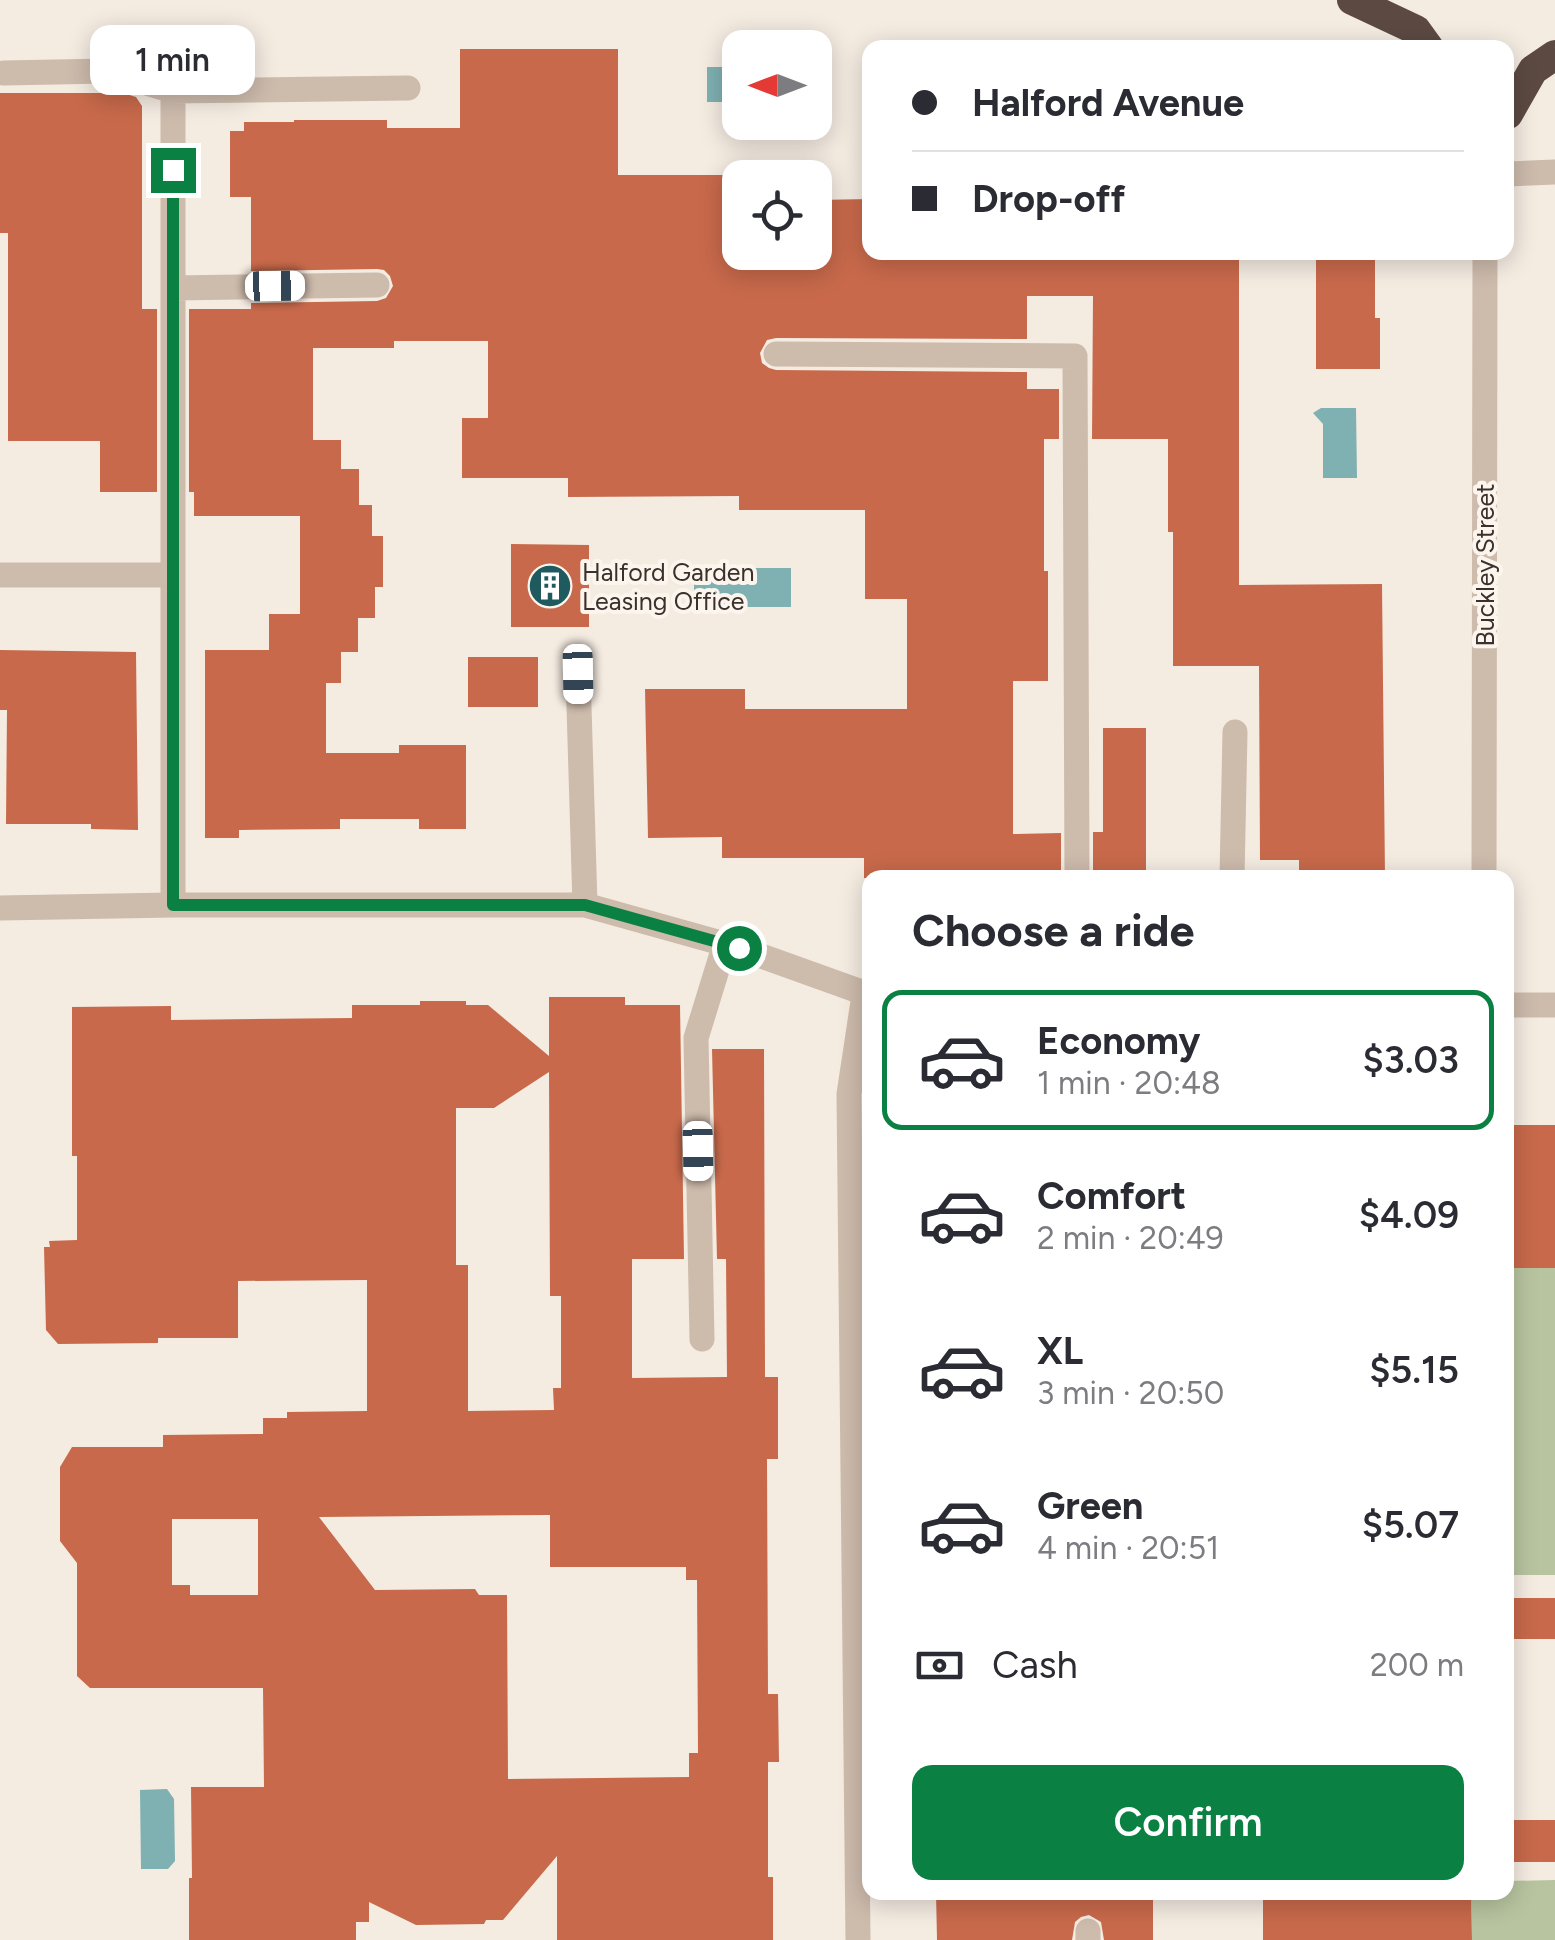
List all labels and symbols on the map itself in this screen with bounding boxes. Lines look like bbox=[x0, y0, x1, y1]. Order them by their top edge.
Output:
callout: 1 min bbox=[90, 25, 256, 95]
north arrow bbox=[722, 30, 832, 140]
route end bbox=[151, 148, 196, 193]
car bbox=[245, 270, 305, 302]
street label: Buckley Street bbox=[1470, 483, 1500, 647]
place label: Halford Garden Leasing Office bbox=[582, 557, 754, 616]
building icon: Halford Garden Leasing Office bbox=[527, 563, 573, 609]
car bbox=[562, 644, 594, 704]
route start bbox=[717, 926, 762, 971]
car bbox=[682, 1121, 714, 1181]

